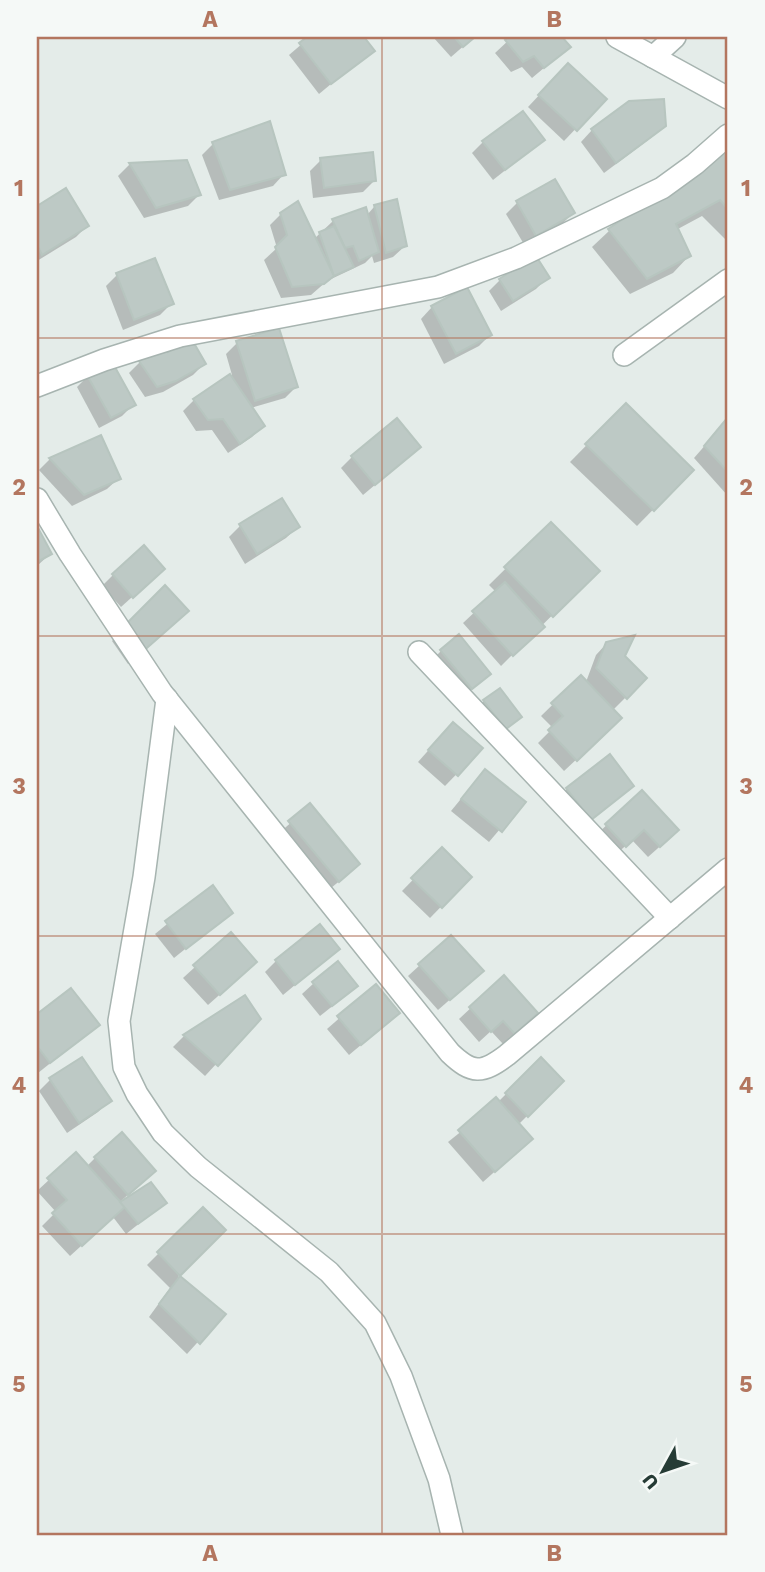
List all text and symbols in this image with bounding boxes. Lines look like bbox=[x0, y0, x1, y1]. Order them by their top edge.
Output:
text: A bbox=[202, 6, 218, 33]
text: B bbox=[546, 6, 562, 33]
text: 1 bbox=[14, 175, 24, 202]
text: 1 bbox=[741, 175, 751, 202]
text: 2 bbox=[12, 474, 26, 501]
text: 2 bbox=[739, 474, 753, 501]
text: 3 bbox=[12, 773, 26, 800]
text: 3 bbox=[739, 773, 753, 800]
text: 4 bbox=[12, 1072, 27, 1099]
text: 4 bbox=[739, 1072, 754, 1099]
text: 5 bbox=[12, 1371, 26, 1398]
text: 5 bbox=[739, 1371, 753, 1398]
north arrow bbox=[628, 1436, 698, 1506]
text: U bbox=[637, 1469, 664, 1494]
text: A bbox=[202, 1540, 218, 1567]
text: B bbox=[546, 1540, 562, 1567]

